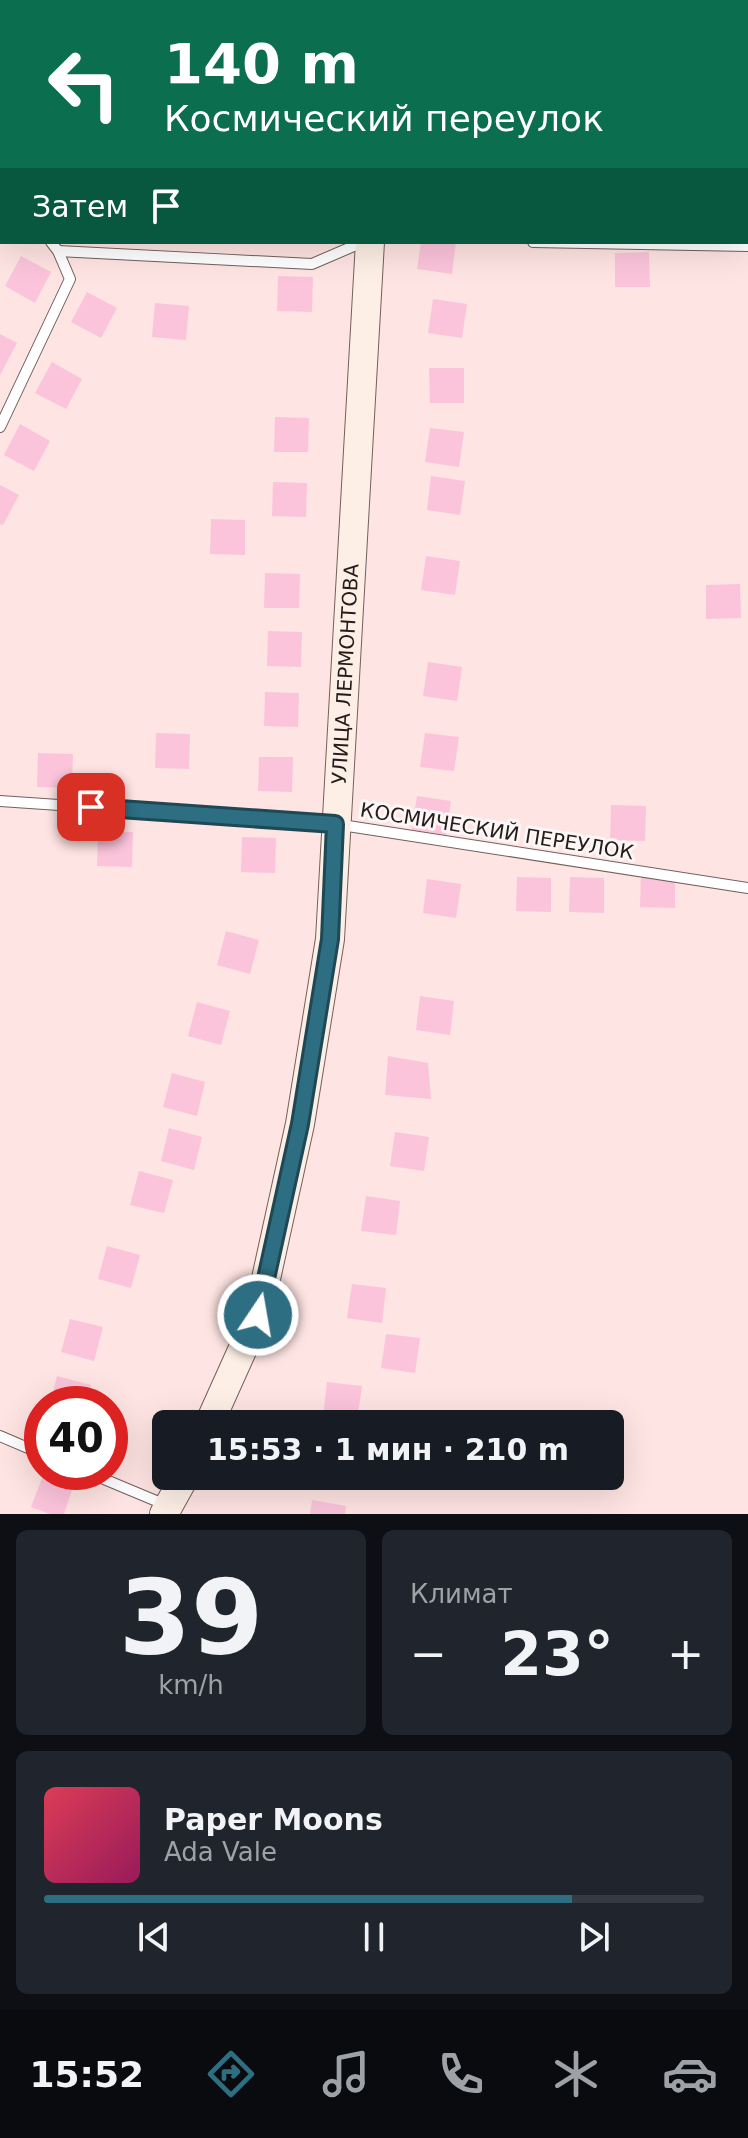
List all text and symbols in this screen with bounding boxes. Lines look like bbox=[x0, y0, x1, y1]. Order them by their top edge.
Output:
text: 140 m bbox=[164, 31, 359, 96]
icon: left bbox=[32, 32, 136, 136]
text: Космический переулок bbox=[164, 98, 604, 139]
icon: arrive bbox=[144, 184, 188, 228]
text: Затем bbox=[32, 189, 128, 224]
street label: УЛИЦА ЛЕРМОНТОВА bbox=[327, 563, 364, 785]
pin bbox=[57, 773, 125, 841]
icon: arrive bbox=[69, 785, 113, 829]
street label: КОСМИЧЕСКИЙ ПЕРЕУЛОК bbox=[359, 798, 635, 864]
position arrow bbox=[216, 1273, 300, 1357]
speed limit sign: 40 bbox=[24, 1386, 128, 1490]
text: 15:53 · 1 мин · 210 m bbox=[207, 1432, 569, 1467]
text: 39 bbox=[119, 1557, 263, 1679]
text: Климат bbox=[410, 1579, 513, 1609]
text: 23° bbox=[500, 1619, 614, 1689]
text: − bbox=[410, 1628, 447, 1679]
text: + bbox=[667, 1628, 704, 1679]
text: km/h bbox=[158, 1670, 224, 1700]
text: Paper Moons bbox=[164, 1802, 383, 1837]
text: Ada Vale bbox=[164, 1837, 277, 1867]
icon: previous bbox=[132, 1915, 176, 1959]
icon: pause bbox=[352, 1915, 396, 1959]
icon: next bbox=[572, 1915, 616, 1959]
icon: directions bbox=[203, 2046, 259, 2102]
icon: music bbox=[318, 2046, 374, 2102]
icon: phone bbox=[433, 2046, 489, 2102]
icon: climate bbox=[548, 2046, 604, 2102]
icon: car bbox=[662, 2046, 718, 2102]
text: 15:52 bbox=[29, 2054, 144, 2095]

